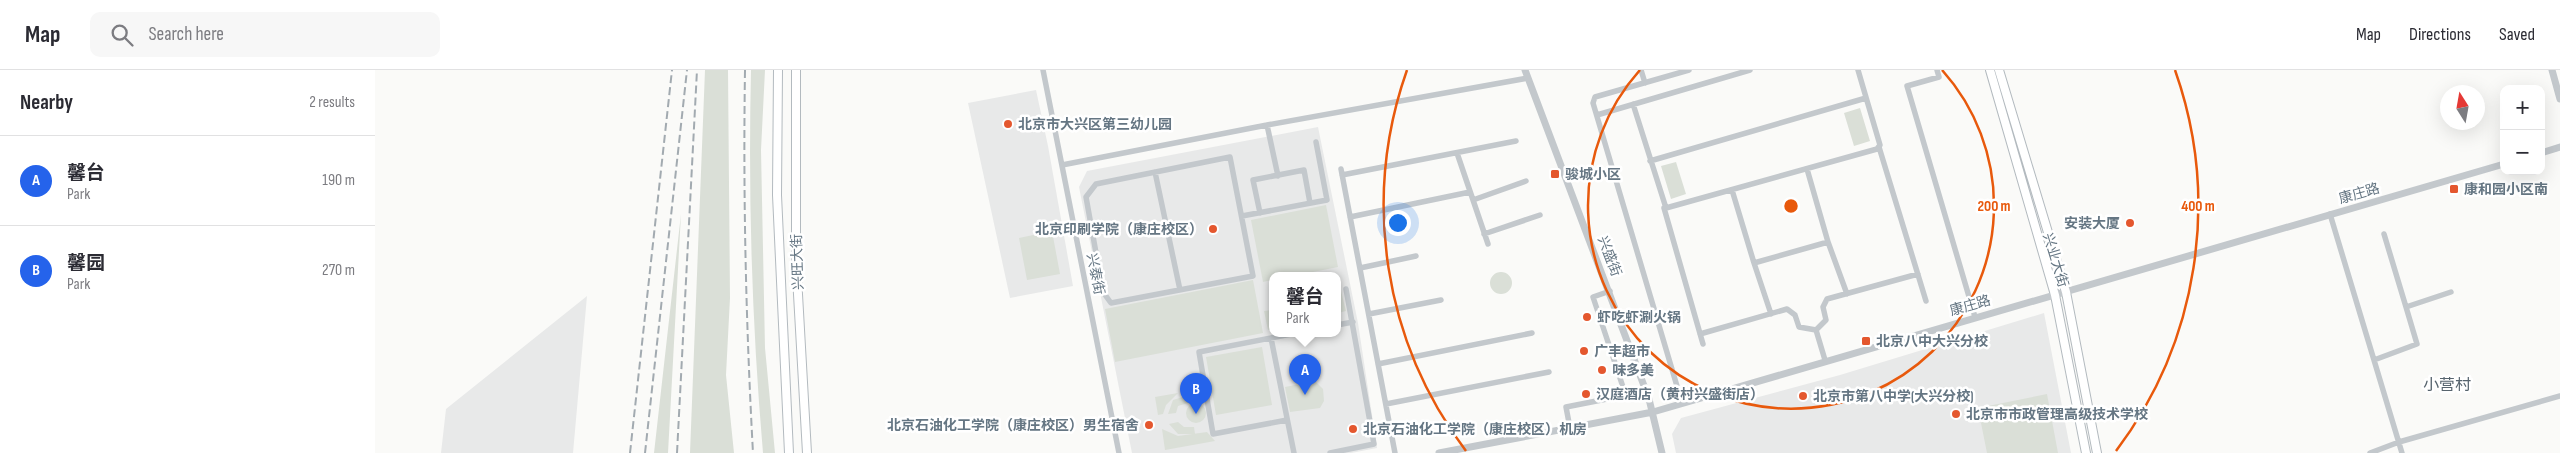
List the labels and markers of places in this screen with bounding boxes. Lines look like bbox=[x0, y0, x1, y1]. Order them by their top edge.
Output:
place label: 北京市大兴区第三幼儿园 bbox=[1018, 116, 1172, 133]
marker: 北京市大兴区第三幼儿园 bbox=[1002, 118, 1014, 130]
place label: 骏城小区 bbox=[1565, 166, 1621, 183]
marker: 骏城小区 bbox=[1549, 168, 1561, 180]
place label: 康和园小区南 bbox=[2464, 181, 2548, 198]
marker: 康和园小区南 bbox=[2448, 183, 2460, 195]
centre of rings bbox=[1782, 197, 1800, 215]
place label: 安装大厦 bbox=[2064, 215, 2120, 232]
marker: 安装大厦 bbox=[2124, 217, 2136, 229]
place label: 北京印刷学院（康庄校区） bbox=[1035, 221, 1203, 238]
marker: 北京印刷学院（康庄校区） bbox=[1207, 223, 1219, 235]
place label: 虾吃虾涮火锅 bbox=[1597, 309, 1681, 326]
marker: 虾吃虾涮火锅 bbox=[1581, 311, 1593, 323]
place label: 北京八中大兴分校 bbox=[1876, 333, 1988, 350]
marker: 北京八中大兴分校 bbox=[1860, 335, 1872, 347]
place label: 广丰超市 bbox=[1594, 343, 1650, 360]
marker: 广丰超市 bbox=[1578, 345, 1590, 357]
pin: A bbox=[1289, 354, 1321, 395]
place label: 味多美 bbox=[1612, 362, 1654, 379]
marker: 味多美 bbox=[1596, 364, 1608, 376]
pin: B bbox=[1180, 373, 1212, 414]
place label: 汉庭酒店（黄村兴盛街店） bbox=[1596, 386, 1764, 403]
marker: 汉庭酒店（黄村兴盛街店） bbox=[1580, 388, 1592, 400]
place label: 北京市第八中学(大兴分校) bbox=[1813, 388, 1973, 405]
marker: 北京市第八中学(大兴分校) bbox=[1797, 390, 1809, 402]
place label: 北京市市政管理高级技术学校 bbox=[1966, 406, 2148, 423]
marker: 北京市市政管理高级技术学校 bbox=[1950, 408, 1962, 420]
place label: 北京石油化工学院（康庄校区）男生宿舍 bbox=[887, 417, 1139, 434]
marker: 北京石油化工学院（康庄校区）男生宿舍 bbox=[1143, 419, 1155, 431]
place label: 北京石油化工学院（康庄校区）机房 bbox=[1363, 421, 1587, 438]
marker: 北京石油化工学院（康庄校区）机房 bbox=[1347, 423, 1359, 435]

